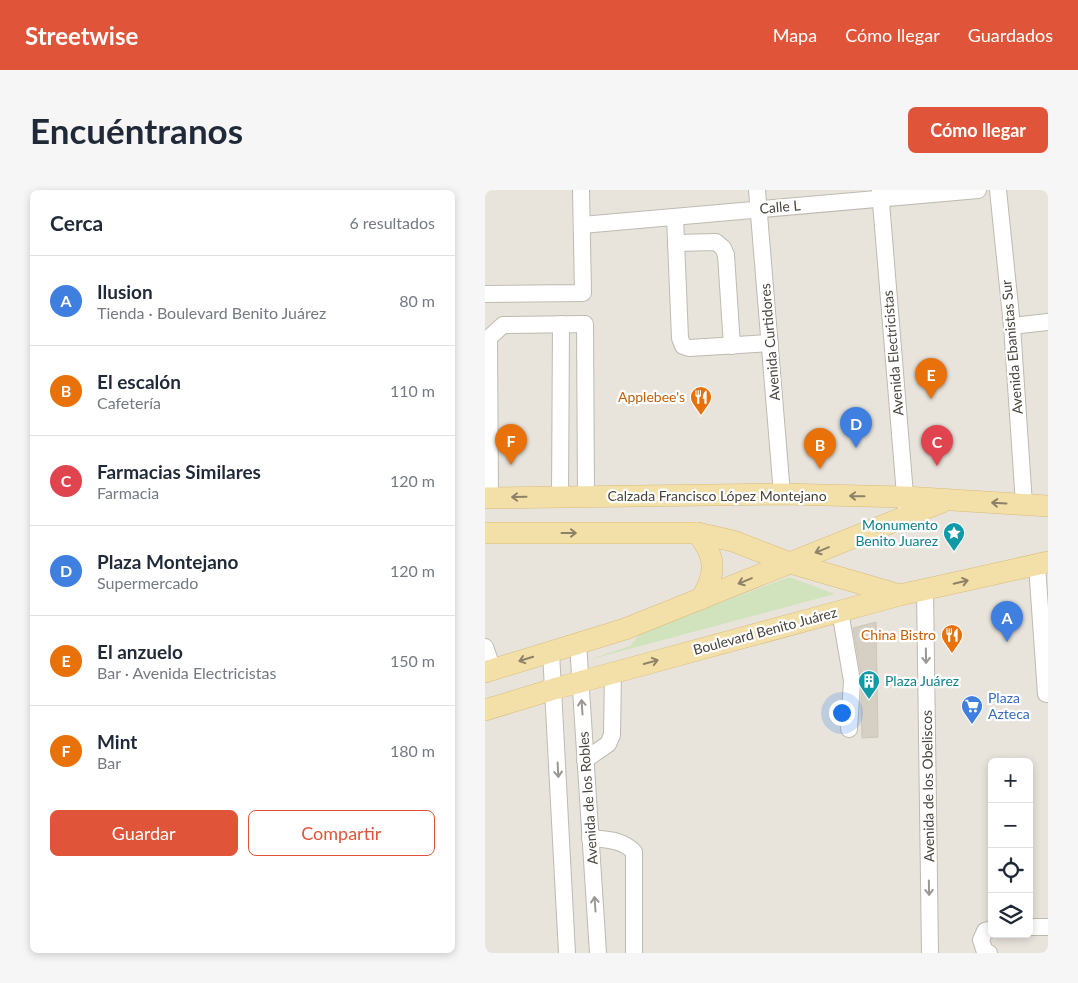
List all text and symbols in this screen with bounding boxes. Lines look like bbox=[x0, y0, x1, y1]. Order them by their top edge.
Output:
text: Streetwise bbox=[25, 21, 138, 50]
text: Mapa bbox=[773, 24, 817, 46]
text: Cómo llegar bbox=[845, 24, 940, 46]
text: Guardados bbox=[968, 24, 1053, 46]
button: Cómo llegar bbox=[908, 107, 1048, 153]
text: Encuéntranos bbox=[30, 109, 243, 151]
street label: Calle L bbox=[759, 196, 801, 217]
text: Cerca bbox=[50, 210, 103, 235]
text: 6 resultados bbox=[349, 213, 435, 232]
street label: Avenida Ebanistas Sur bbox=[997, 279, 1026, 415]
text: Ilusion bbox=[97, 280, 153, 303]
street label: Avenida Curtidores bbox=[756, 283, 783, 401]
street label: Avenida Electricistas bbox=[879, 290, 906, 417]
text: A bbox=[60, 291, 72, 310]
text: 80 m bbox=[399, 291, 435, 310]
text: Tienda · Boulevard Benito Juárez bbox=[97, 303, 326, 322]
pin: E bbox=[915, 358, 947, 399]
text: El escalón bbox=[97, 370, 181, 393]
text: B bbox=[61, 381, 71, 400]
text: 110 m bbox=[390, 381, 435, 400]
restaurant icon: Applebee's bbox=[689, 385, 713, 416]
place label: Applebee's bbox=[618, 388, 685, 405]
text: Cafetería bbox=[97, 393, 161, 412]
pin: D bbox=[840, 407, 872, 448]
pin: F bbox=[495, 424, 527, 465]
pin: C bbox=[921, 425, 953, 466]
pin: B bbox=[804, 428, 836, 469]
text: Farmacias Similares bbox=[97, 460, 261, 483]
text: C bbox=[61, 471, 71, 490]
text: 120 m bbox=[390, 471, 435, 490]
text: Farmacia bbox=[97, 483, 159, 502]
street label: Calzada Francisco López Montejano bbox=[607, 487, 827, 504]
one-way arrow bbox=[849, 491, 865, 500]
one-way arrow bbox=[511, 492, 528, 502]
one-way arrow bbox=[992, 498, 1008, 507]
place label: Monumento Benito Juarez bbox=[855, 516, 938, 549]
place icon: Monumento Benito Juarez bbox=[942, 521, 966, 552]
one-way arrow bbox=[560, 528, 576, 538]
one-way arrow bbox=[815, 546, 830, 555]
text: Plaza Montejano bbox=[97, 550, 238, 573]
text: D bbox=[60, 561, 72, 580]
text: 120 m bbox=[390, 561, 435, 580]
text: Supermercado bbox=[97, 573, 198, 592]
one-way arrow bbox=[738, 577, 753, 586]
one-way arrow bbox=[952, 577, 968, 586]
pin: A bbox=[991, 601, 1023, 642]
street label: Boulevard Benito Juárez bbox=[691, 603, 839, 658]
restaurant icon: China Bistro bbox=[940, 623, 964, 654]
place label: China Bistro bbox=[861, 626, 936, 643]
text: El anzuelo bbox=[97, 640, 183, 663]
one-way arrow bbox=[921, 648, 931, 664]
text: E bbox=[61, 651, 71, 670]
text: 150 m bbox=[390, 651, 435, 670]
one-way arrow bbox=[518, 655, 534, 665]
one-way arrow bbox=[643, 657, 659, 666]
text: Bar · Avenida Electricistas bbox=[97, 663, 276, 682]
building icon: Plaza Juárez bbox=[857, 669, 881, 700]
place label: Plaza Juárez bbox=[885, 672, 959, 689]
place label: Plaza Azteca bbox=[988, 689, 1030, 722]
supermarket icon: Plaza Azteca bbox=[960, 694, 984, 725]
one-way arrow bbox=[577, 700, 586, 716]
your location bbox=[829, 700, 855, 726]
street label: Avenida de los Obeliscos bbox=[918, 710, 937, 862]
text: Mint bbox=[97, 730, 137, 753]
street label: Avenida de los Robles bbox=[574, 731, 601, 865]
text: F bbox=[61, 741, 71, 760]
text: 180 m bbox=[390, 741, 435, 760]
text: Bar bbox=[97, 753, 121, 772]
map controls bbox=[988, 758, 1033, 938]
button: + bbox=[988, 758, 1033, 803]
one-way arrow bbox=[553, 762, 562, 778]
button: − bbox=[988, 803, 1033, 848]
button: Guardar bbox=[50, 810, 238, 856]
button: Compartir bbox=[248, 810, 435, 856]
button: locate bbox=[988, 848, 1033, 893]
one-way arrow bbox=[924, 880, 934, 896]
button: layers bbox=[988, 893, 1033, 938]
one-way arrow bbox=[590, 897, 599, 913]

